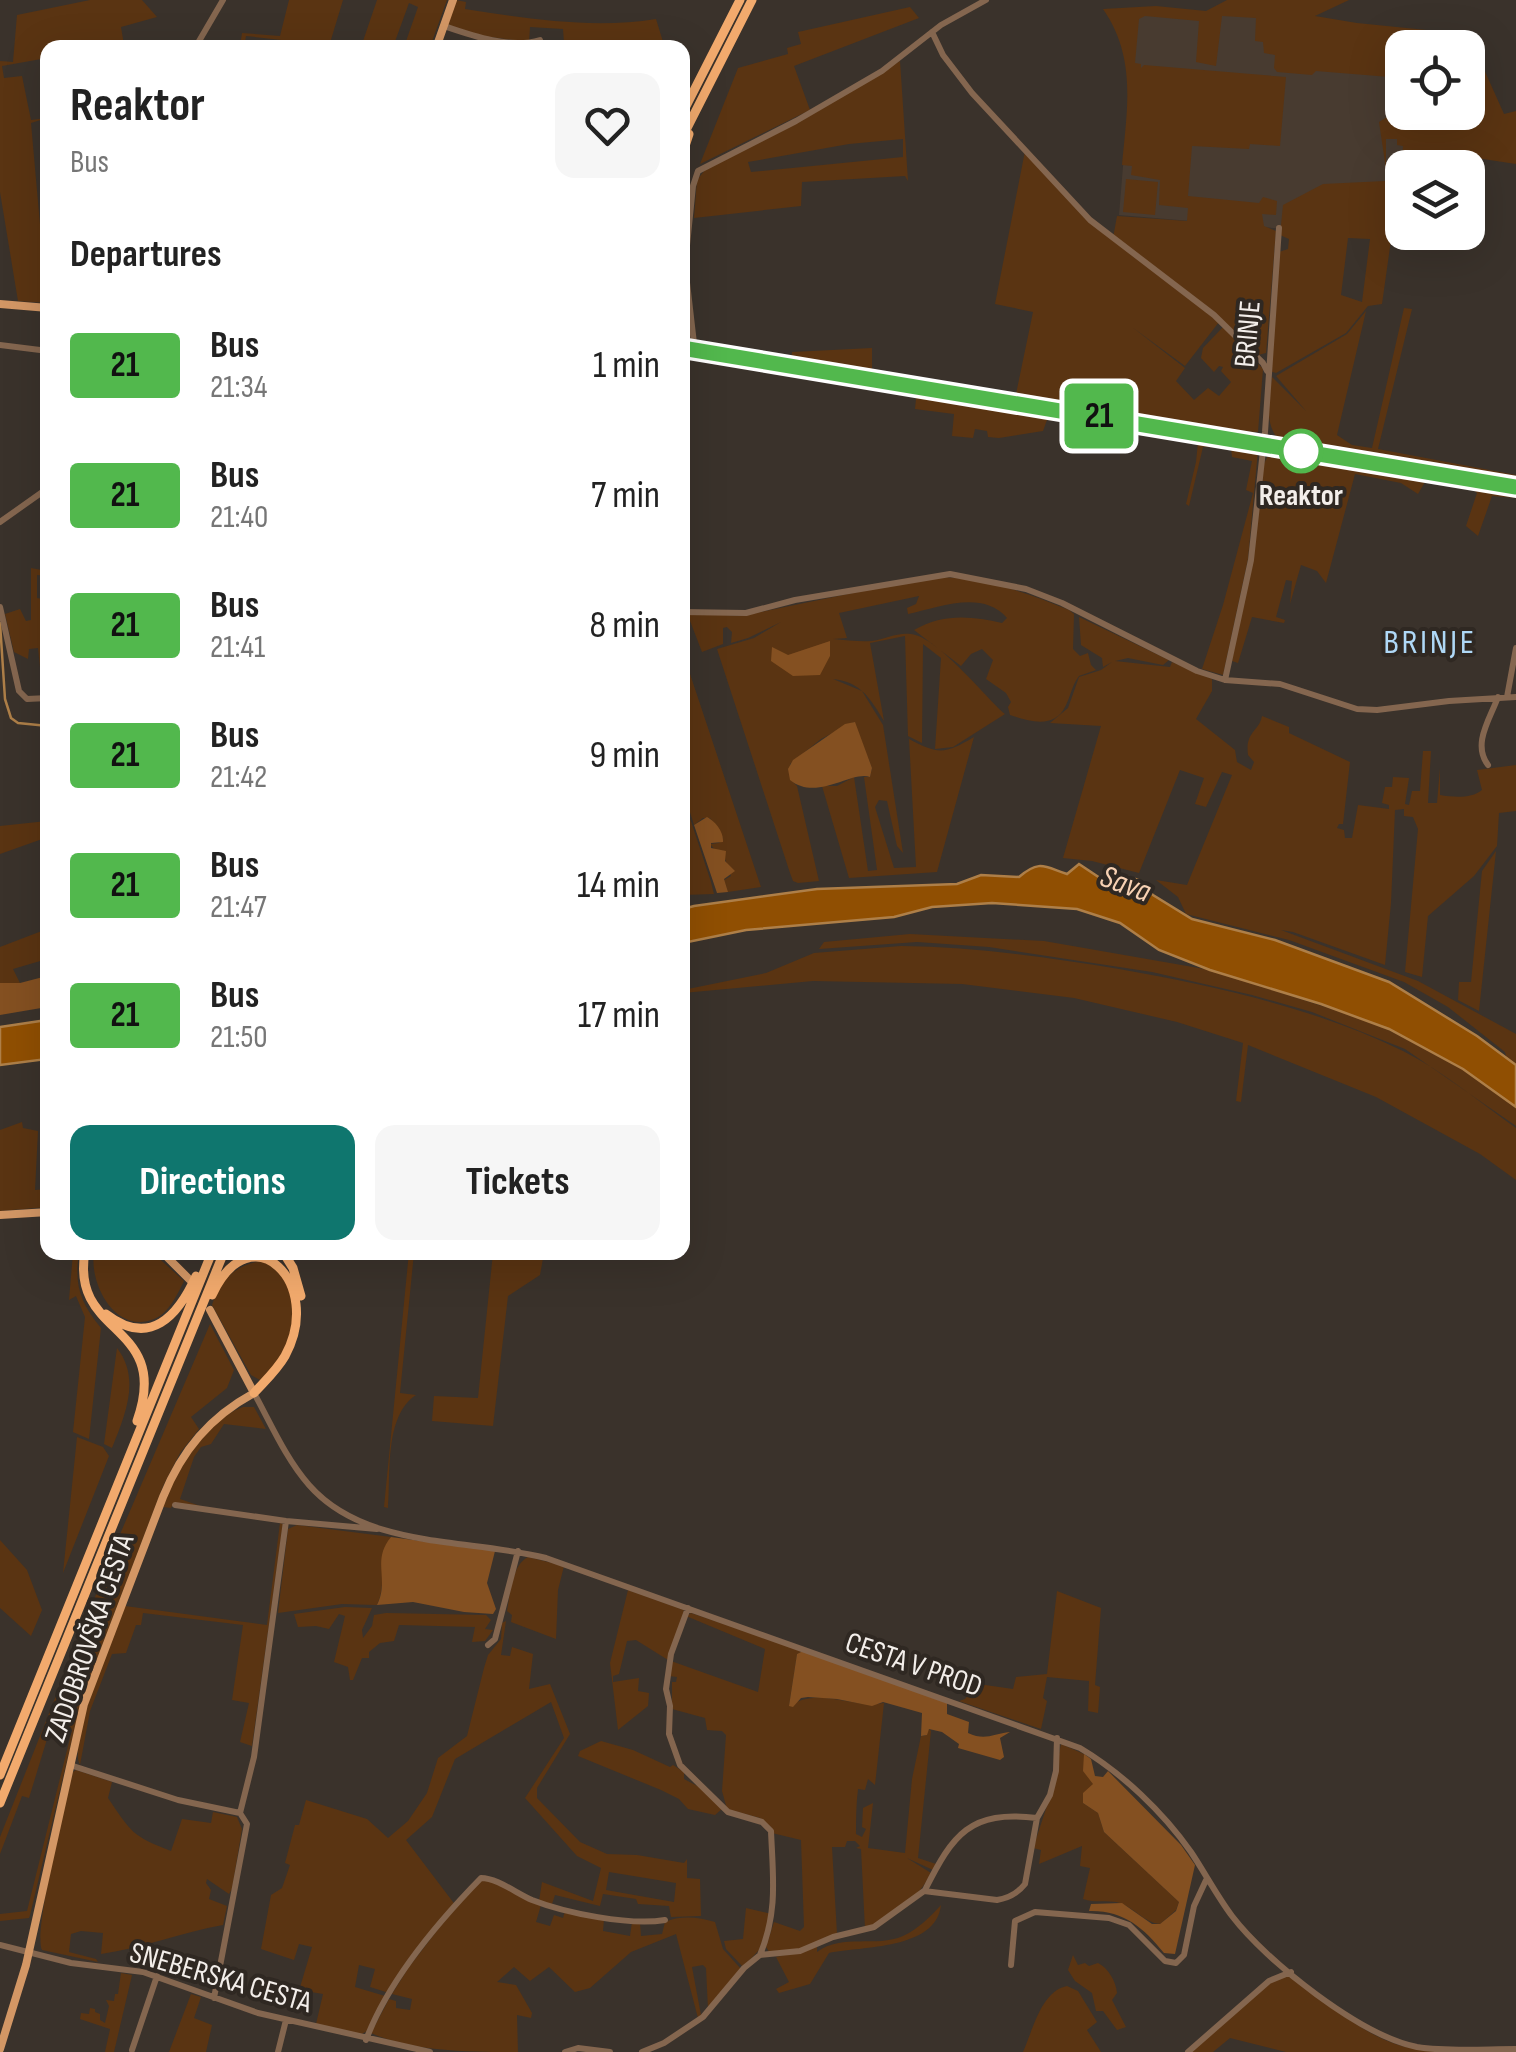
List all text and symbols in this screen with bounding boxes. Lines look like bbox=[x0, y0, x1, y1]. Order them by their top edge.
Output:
map controls bbox=[1385, 30, 1485, 250]
button: locate bbox=[1385, 30, 1485, 130]
button: heart bbox=[555, 73, 660, 178]
text: Reaktor bbox=[70, 77, 205, 134]
text: Bus bbox=[70, 143, 109, 182]
button: layers bbox=[1385, 150, 1485, 250]
text: Departures bbox=[70, 232, 222, 277]
street label: BRINJE bbox=[1227, 299, 1269, 369]
text: Bus bbox=[210, 323, 259, 368]
text: 1 min bbox=[593, 343, 660, 388]
text: 21 bbox=[110, 344, 140, 387]
text: 21:34 bbox=[210, 368, 267, 407]
line badge: 21 bbox=[1054, 384, 1144, 448]
text: 21 bbox=[1084, 395, 1114, 438]
marker: Reaktor bbox=[1280, 430, 1322, 472]
text: Bus bbox=[210, 453, 259, 498]
text: 7 min bbox=[591, 473, 660, 518]
text: 21 bbox=[110, 474, 140, 517]
place label: Reaktor bbox=[1259, 478, 1343, 514]
text: 21:40 bbox=[210, 498, 268, 537]
text: Bus bbox=[210, 583, 259, 628]
text: 8 min bbox=[590, 603, 660, 648]
text: 21 bbox=[110, 604, 140, 647]
district label: BRINJE bbox=[1383, 621, 1477, 664]
text: 21:41 bbox=[210, 628, 265, 667]
text: Bus bbox=[210, 713, 259, 758]
text: 9 min bbox=[589, 733, 660, 778]
text: 21 bbox=[110, 734, 140, 777]
text: 21:42 bbox=[210, 758, 267, 797]
text: Bus bbox=[210, 843, 259, 888]
water label: Sava bbox=[1095, 857, 1156, 911]
text: 14 min bbox=[577, 863, 660, 908]
text: 21 bbox=[110, 864, 140, 907]
text: 21:47 bbox=[210, 888, 266, 927]
text: Bus bbox=[210, 973, 259, 1018]
text: 17 min bbox=[578, 993, 660, 1038]
text: 21 bbox=[110, 994, 140, 1037]
text: 21:50 bbox=[210, 1018, 268, 1057]
button: Directions bbox=[70, 1125, 355, 1240]
button: Tickets bbox=[375, 1125, 660, 1240]
street label: ZADOBROVŠKA CESTA bbox=[38, 1530, 142, 1747]
street label: CESTA V PROD bbox=[841, 1625, 987, 1705]
street label: SNEBERSKA CESTA bbox=[126, 1935, 316, 2021]

